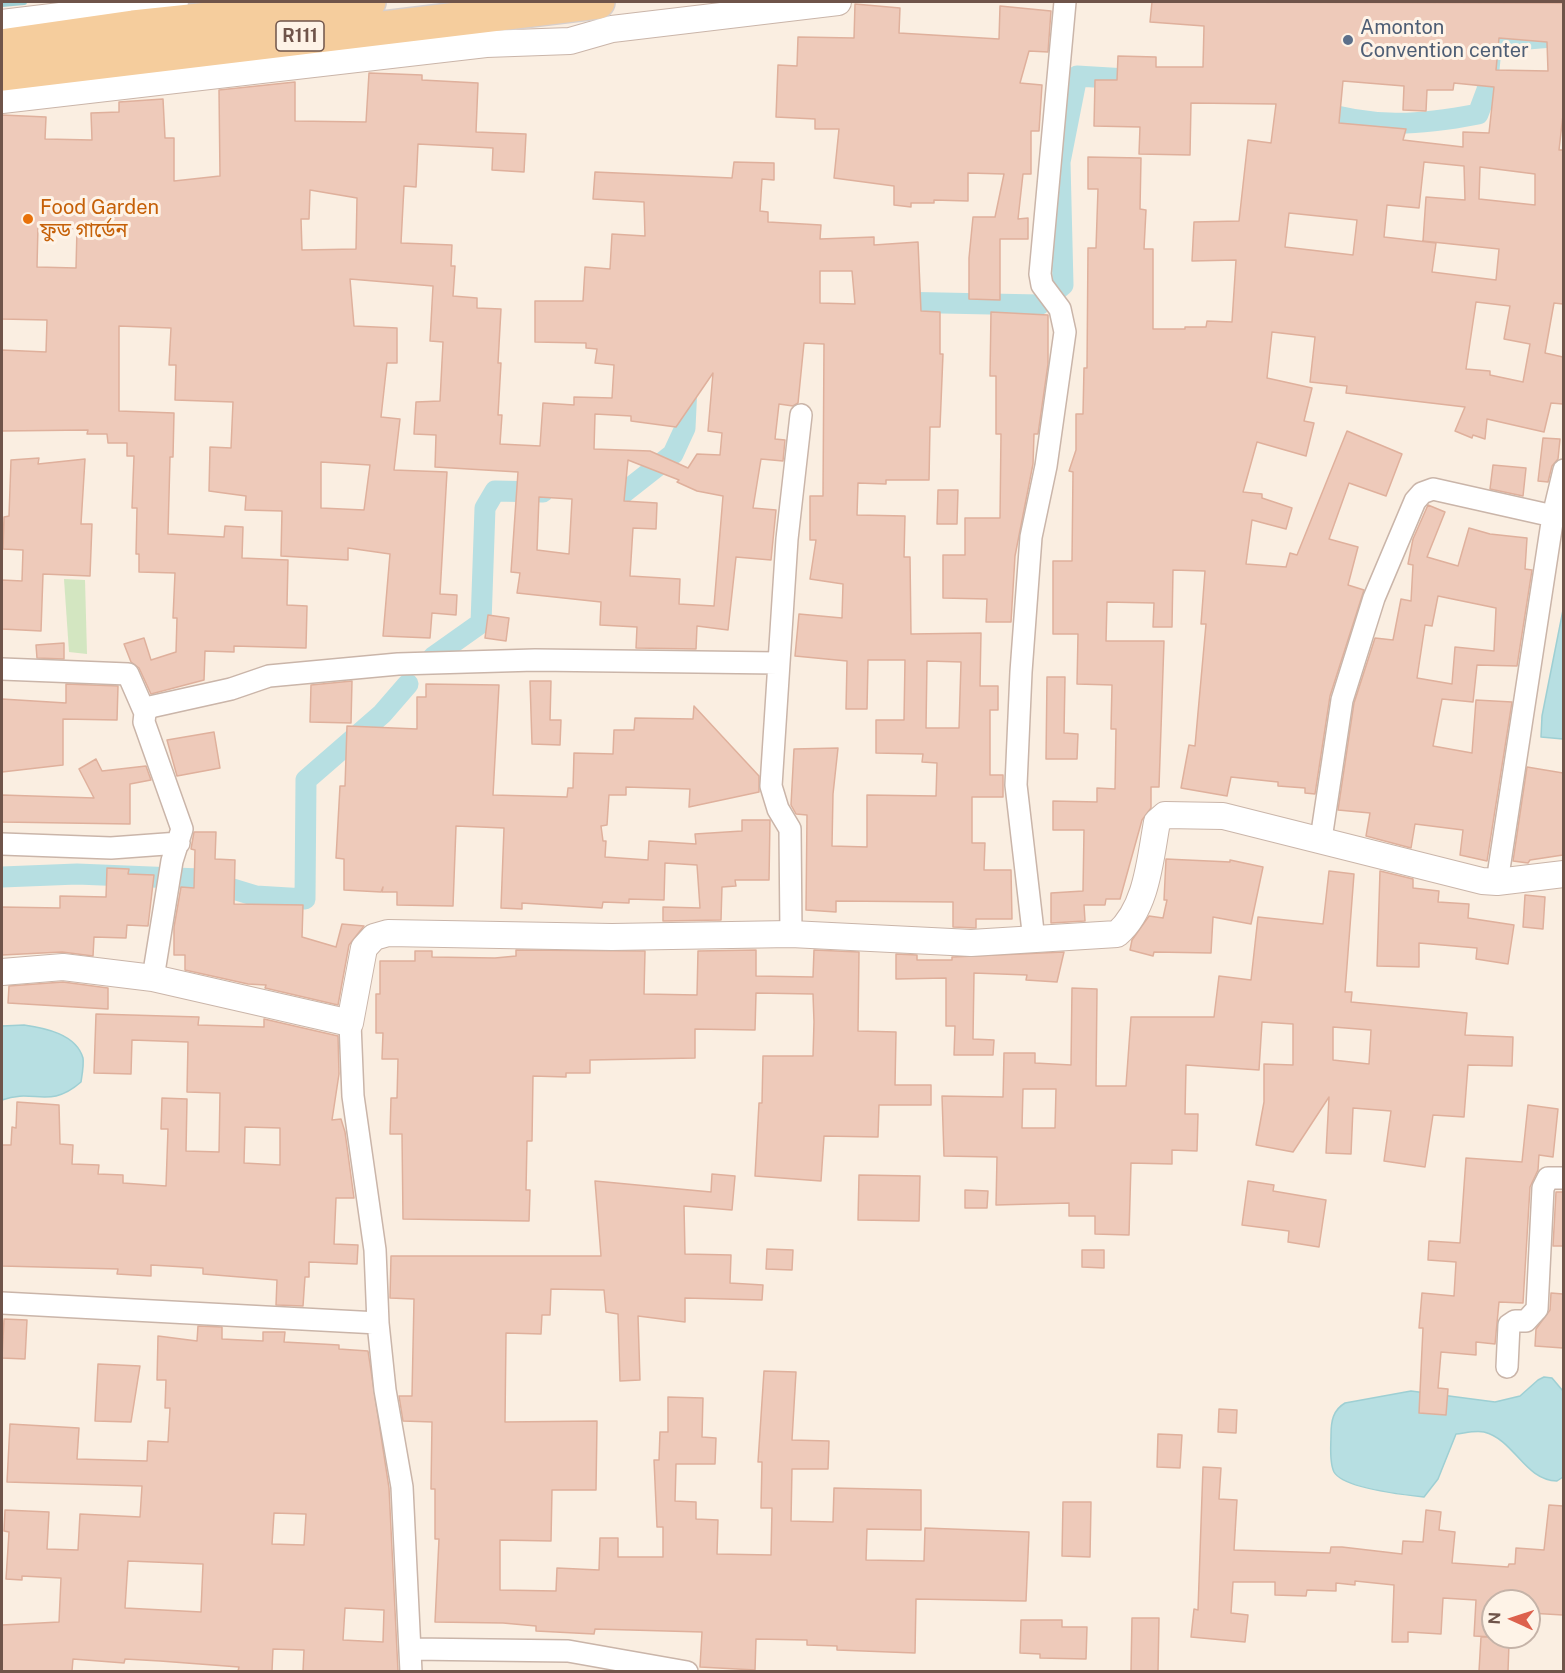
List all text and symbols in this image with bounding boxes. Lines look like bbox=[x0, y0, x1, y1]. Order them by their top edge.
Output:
place label: Amonton Convention center bbox=[1360, 16, 1529, 63]
road number: R111 bbox=[276, 21, 324, 51]
marker: Amonton Convention center bbox=[1341, 33, 1355, 47]
place label: Food Garden ফুড গার্ডেন bbox=[40, 196, 159, 243]
marker: Food Garden ফুড গার্ডেন bbox=[21, 212, 35, 226]
north arrow bbox=[1481, 1589, 1541, 1649]
text: N bbox=[1485, 1611, 1504, 1625]

